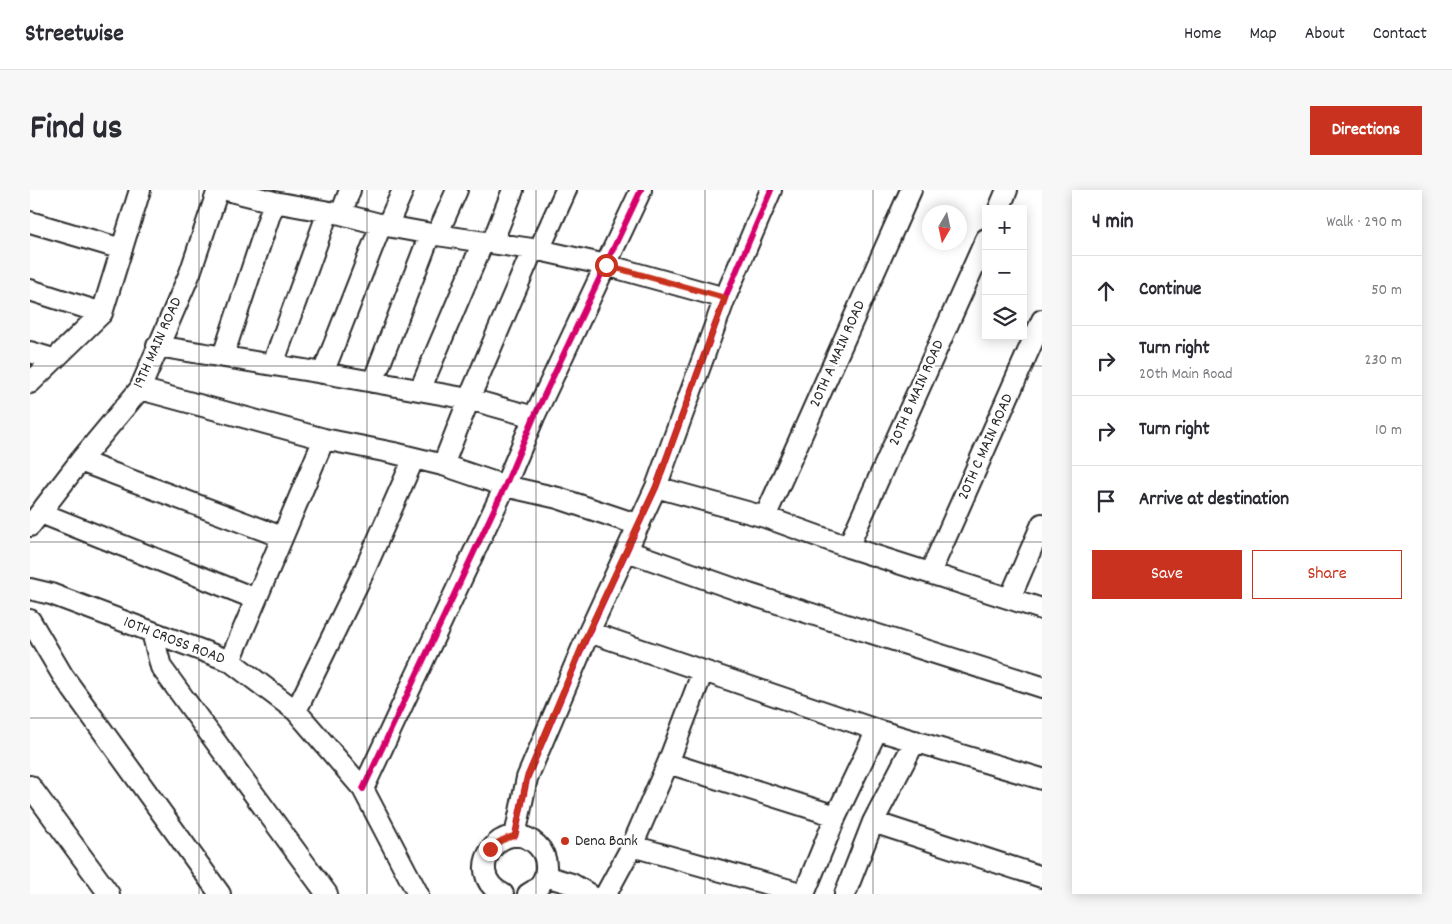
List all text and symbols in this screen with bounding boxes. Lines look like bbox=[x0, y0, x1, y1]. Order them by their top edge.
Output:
text: Streetwise bbox=[25, 18, 124, 52]
text: Home bbox=[1184, 22, 1221, 47]
text: Map bbox=[1249, 22, 1277, 47]
text: About bbox=[1305, 22, 1345, 47]
text: Contact bbox=[1373, 22, 1427, 47]
text: Find us bbox=[30, 105, 122, 155]
button: Directions bbox=[1310, 106, 1422, 155]
north arrow bbox=[922, 205, 967, 250]
map controls bbox=[982, 205, 1027, 340]
button: + bbox=[982, 205, 1027, 250]
text: 4 min bbox=[1092, 208, 1134, 238]
text: Walk · 290 m bbox=[1326, 211, 1402, 234]
button: − bbox=[982, 250, 1027, 295]
route start bbox=[595, 254, 618, 277]
icon: ahead bbox=[1092, 277, 1120, 305]
text: Continue bbox=[1139, 277, 1201, 304]
text: 50 m bbox=[1371, 279, 1402, 302]
street label: 19TH MAIN ROAD bbox=[128, 294, 188, 392]
button: layers bbox=[982, 295, 1027, 340]
street label: 20TH A MAIN ROAD bbox=[804, 297, 872, 411]
street label: 20TH B MAIN ROAD bbox=[883, 336, 951, 450]
text: Turn right bbox=[1139, 336, 1210, 363]
icon: right bbox=[1092, 347, 1120, 375]
text: 230 m bbox=[1365, 349, 1402, 372]
text: 20th Main Road bbox=[1139, 363, 1232, 386]
street label: 20TH C MAIN ROAD bbox=[952, 390, 1020, 504]
icon: right bbox=[1092, 417, 1120, 445]
text: Turn right bbox=[1139, 417, 1210, 444]
text: 10 m bbox=[1375, 419, 1402, 442]
icon: arrive bbox=[1092, 487, 1120, 515]
text: Arrive at destination bbox=[1139, 487, 1289, 514]
button: Save bbox=[1092, 550, 1242, 599]
button: Share bbox=[1252, 550, 1402, 599]
street label: 10TH CROSS ROAD bbox=[120, 611, 228, 671]
place label: Dena Bank bbox=[575, 830, 638, 853]
marker: Dena Bank bbox=[559, 835, 571, 847]
route end bbox=[479, 838, 502, 861]

